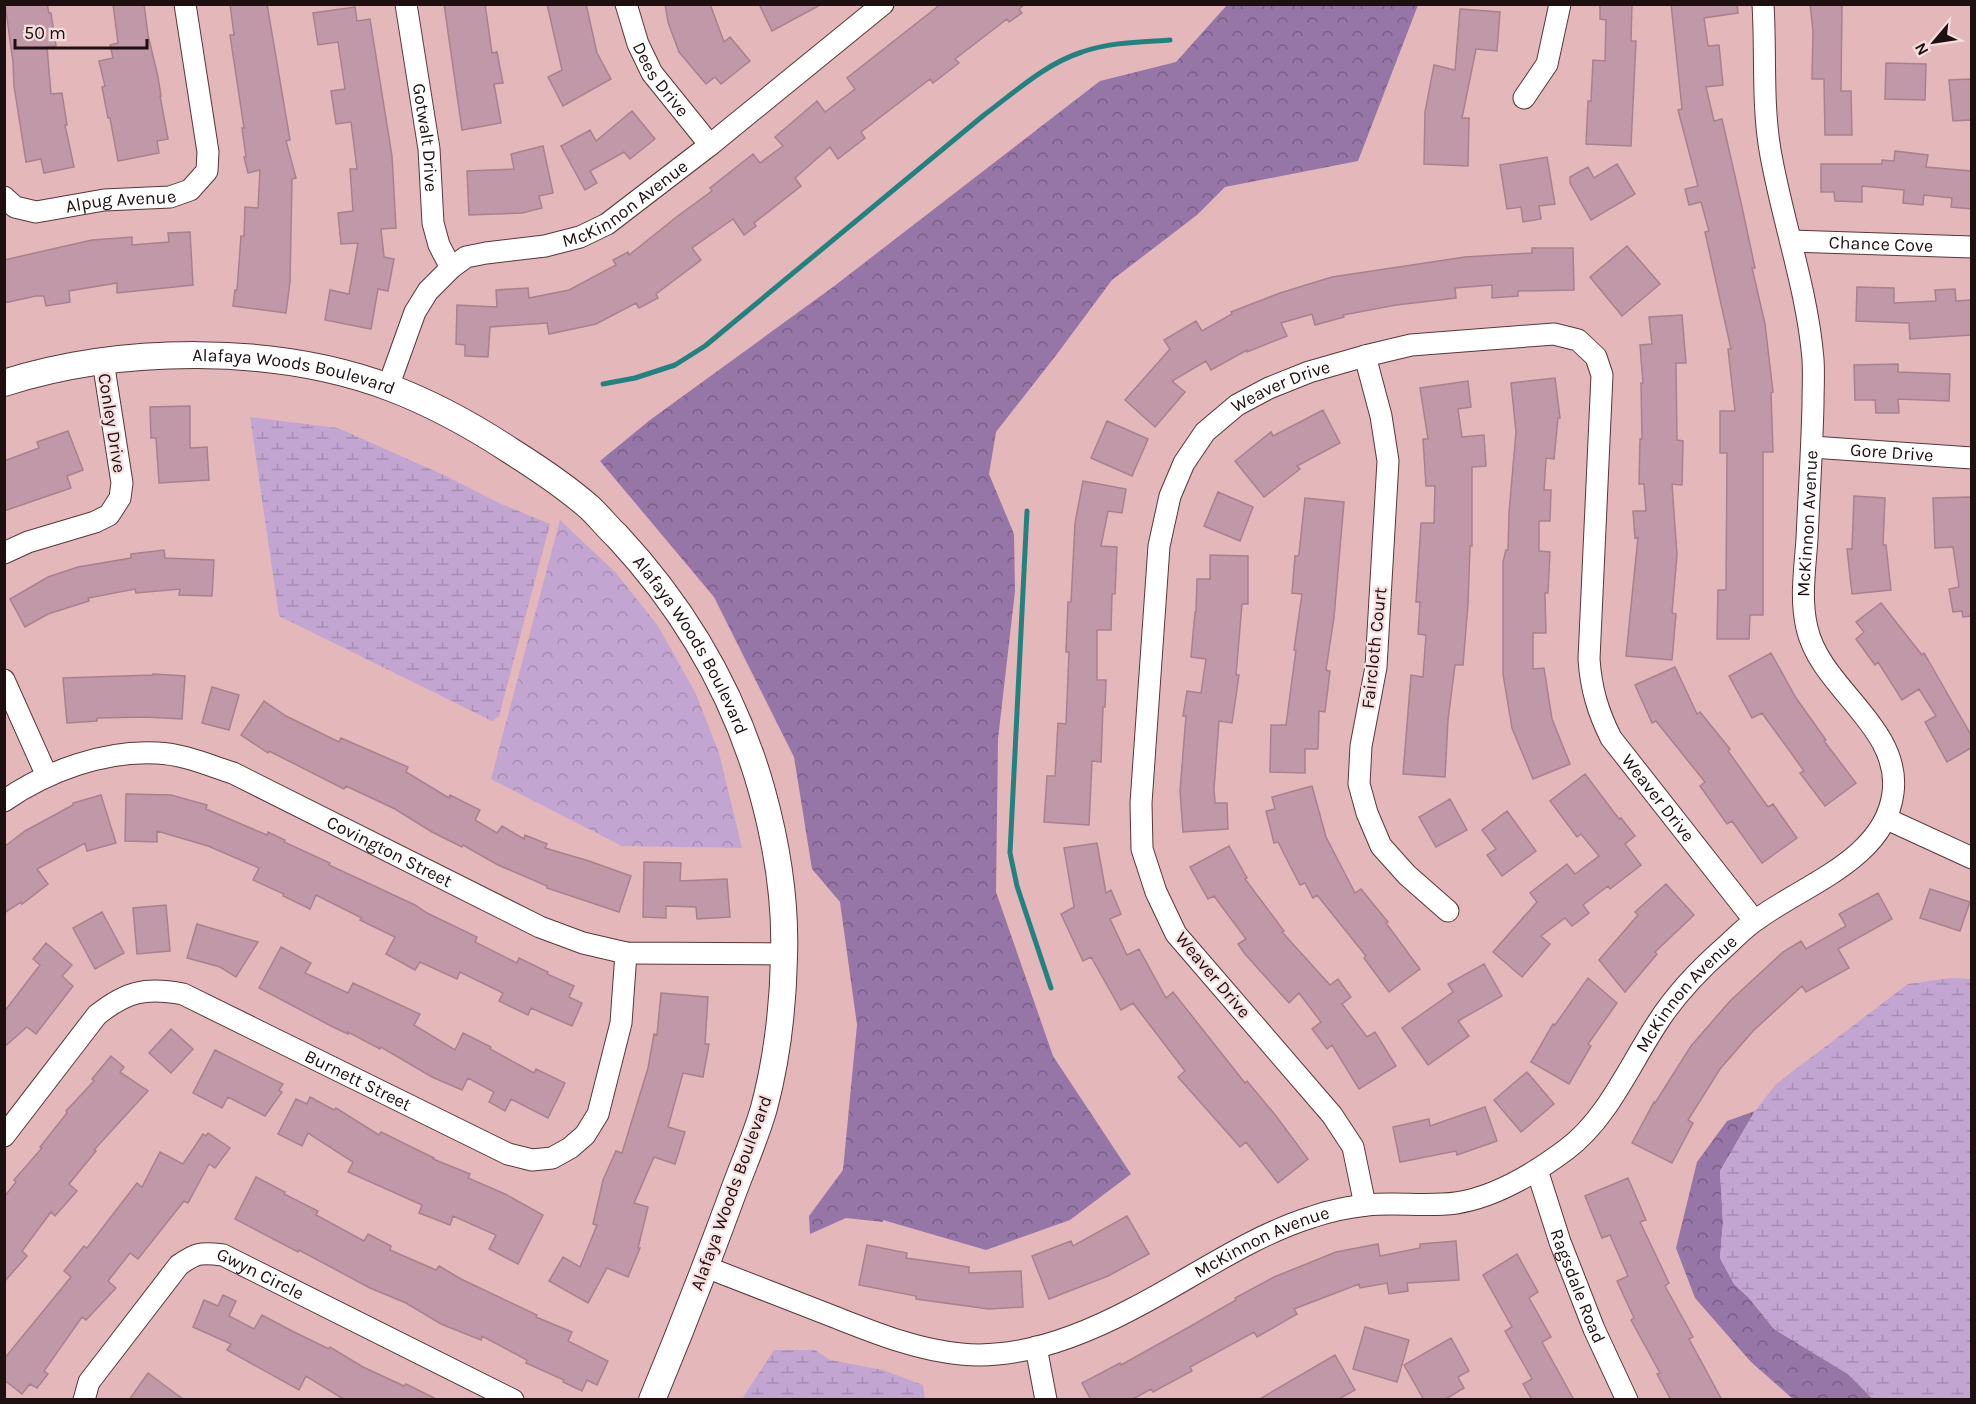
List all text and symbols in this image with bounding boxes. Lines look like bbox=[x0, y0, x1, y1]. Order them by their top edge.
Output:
scale bar bbox=[15, 12, 147, 50]
north arrow bbox=[1904, 12, 1964, 72]
text: 50 m bbox=[24, 22, 66, 44]
street label: Dees Drive bbox=[628, 38, 694, 121]
text: N bbox=[1910, 39, 1932, 59]
street label: Gotwalt Drive bbox=[408, 82, 442, 192]
street label: McKinnon Avenue bbox=[560, 155, 692, 252]
street label: Alpug Avenue bbox=[64, 185, 179, 218]
street label: Chance Cove bbox=[1828, 231, 1934, 257]
street label: Alafaya Woods Boulevard bbox=[192, 344, 398, 400]
street label: Weaver Drive bbox=[1227, 356, 1333, 417]
street label: Conley Drive bbox=[93, 372, 131, 474]
street label: Gore Drive bbox=[1849, 439, 1934, 466]
street label: McKinnon Avenue bbox=[1792, 450, 1822, 597]
street label: Alafaya Woods Boulevard bbox=[628, 551, 753, 737]
street label: Faircloth Court bbox=[1357, 586, 1391, 710]
street label: Weaver Drive bbox=[1617, 749, 1699, 846]
street label: Covington Street bbox=[323, 811, 456, 892]
street label: Weaver Drive bbox=[1171, 927, 1255, 1023]
street label: McKinnon Avenue bbox=[1631, 931, 1742, 1056]
street label: Burnett Street bbox=[301, 1045, 415, 1116]
street label: Alafaya Woods Boulevard bbox=[685, 1093, 777, 1293]
street label: McKinnon Avenue bbox=[1190, 1201, 1332, 1283]
street label: Ragsdale Road bbox=[1546, 1226, 1610, 1347]
street label: Gwyn Circle bbox=[213, 1243, 308, 1305]

